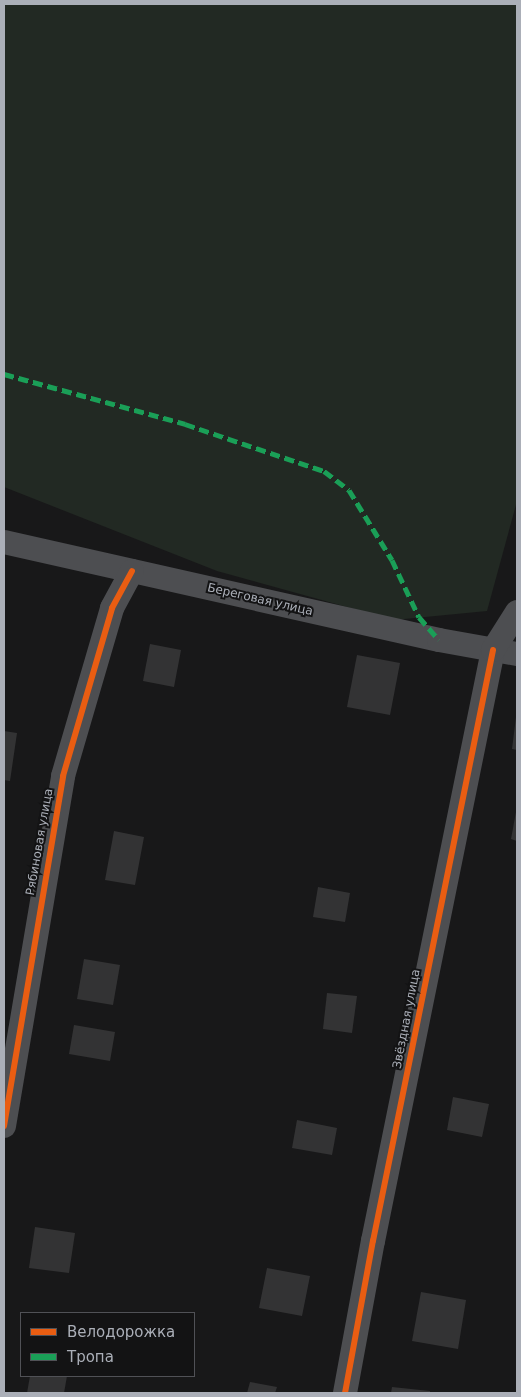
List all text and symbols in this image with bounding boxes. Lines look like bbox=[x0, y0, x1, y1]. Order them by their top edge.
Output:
street label: Береговая улица bbox=[206, 581, 314, 619]
street label: Рябиновая улица bbox=[23, 787, 57, 897]
street label: Звёздная улица bbox=[390, 968, 424, 1070]
legend bbox=[20, 1312, 195, 1377]
text: Велодорожка bbox=[67, 1323, 175, 1341]
text: Тропа bbox=[67, 1348, 114, 1366]

